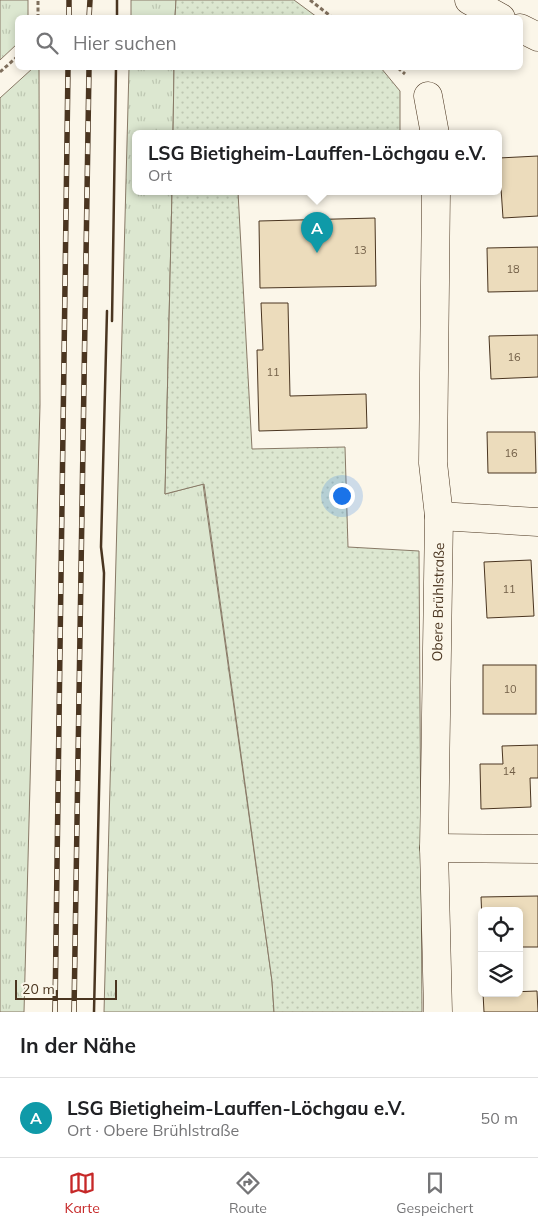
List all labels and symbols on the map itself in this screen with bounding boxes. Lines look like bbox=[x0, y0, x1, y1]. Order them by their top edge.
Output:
pin: A bbox=[301, 212, 333, 253]
house number: 13 bbox=[353, 243, 367, 257]
house number: 18 bbox=[506, 262, 520, 276]
house number: 16 bbox=[507, 350, 521, 364]
house number: 11 bbox=[266, 365, 280, 379]
house number: 16 bbox=[504, 446, 518, 460]
your location bbox=[329, 483, 355, 509]
street label: Obere Brühlstraße bbox=[428, 542, 448, 662]
house number: 11 bbox=[502, 582, 516, 596]
house number: 10 bbox=[503, 682, 517, 696]
house number: 14 bbox=[502, 764, 516, 778]
scale bar bbox=[15, 977, 118, 1000]

